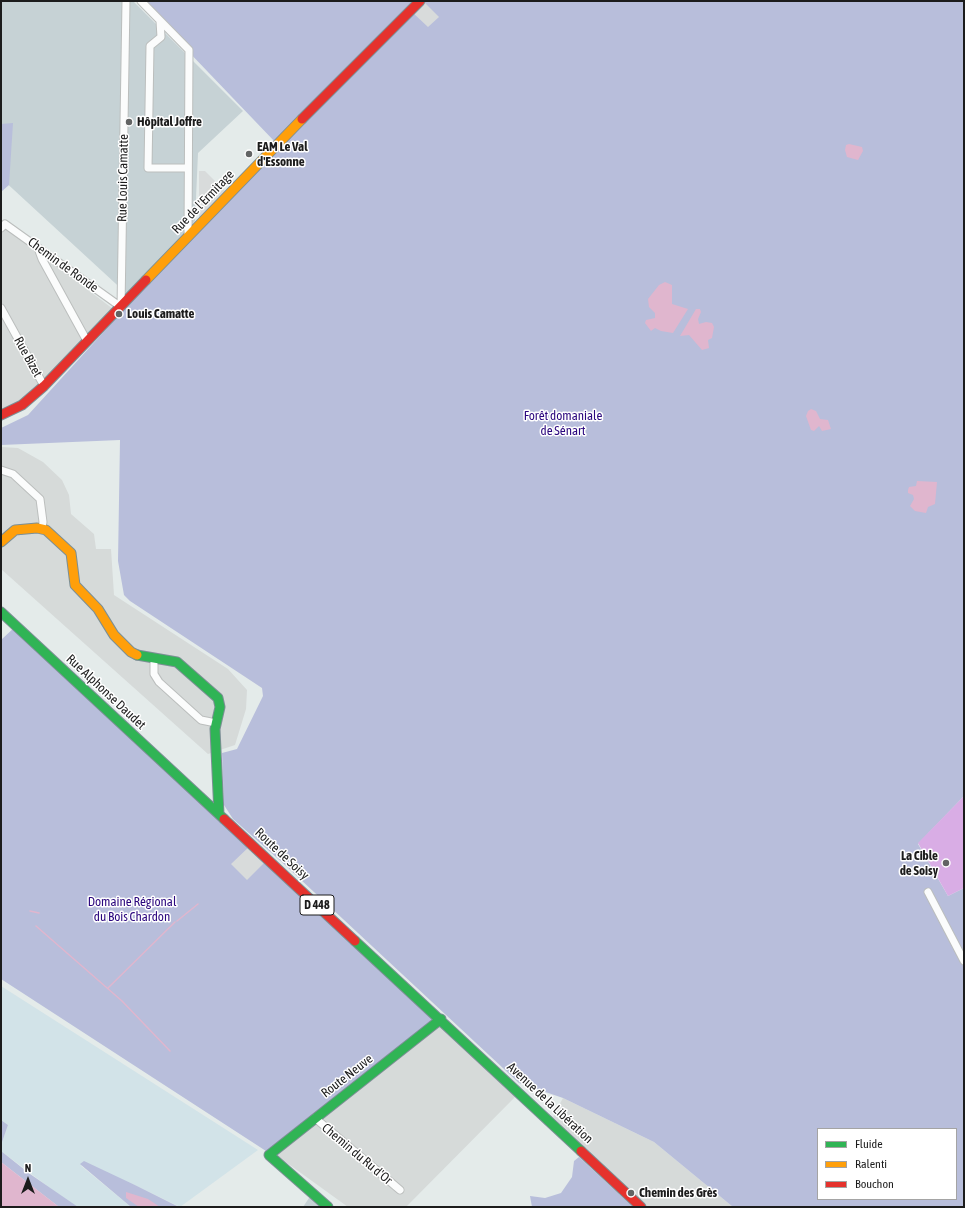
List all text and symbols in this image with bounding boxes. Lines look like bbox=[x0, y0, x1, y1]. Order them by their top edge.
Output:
place label: Hôpital Joffre bbox=[137, 114, 202, 130]
marker: Hôpital Joffre bbox=[124, 117, 134, 127]
street label: Rue Louis Camatte bbox=[114, 134, 132, 222]
place label: EAM Le Val d'Essonne bbox=[257, 139, 308, 170]
marker: EAM Le Val d'Essonne bbox=[244, 149, 254, 159]
street label: Rue de l'Ermitage bbox=[169, 167, 237, 237]
street label: Chemin de Ronde bbox=[25, 234, 101, 296]
place label: Louis Camatte bbox=[127, 306, 194, 322]
marker: Louis Camatte bbox=[114, 309, 124, 319]
street label: Rue Bizet bbox=[11, 334, 45, 380]
park label: Forêt domaniale de Sénart bbox=[524, 408, 602, 439]
street label: Rue Alphonse Daudet bbox=[63, 651, 149, 733]
street label: Route de Soisy bbox=[252, 825, 312, 883]
place label: La Cible de Soisy bbox=[900, 848, 938, 879]
marker: La Cible de Soisy bbox=[941, 858, 951, 868]
park label: Domaine Régional du Bois Chardon bbox=[88, 894, 176, 925]
road number: D 448 bbox=[300, 895, 334, 915]
street label: Route Neuve bbox=[318, 1051, 376, 1101]
street label: Avenue de la Libération bbox=[504, 1059, 596, 1147]
street label: Chemin du Ru d'Or bbox=[319, 1120, 395, 1188]
legend bbox=[817, 1128, 957, 1200]
text: Fluide bbox=[855, 1137, 883, 1151]
text: Ralenti bbox=[855, 1157, 887, 1171]
north arrow bbox=[8, 1160, 48, 1200]
text: N bbox=[25, 1162, 31, 1174]
text: Bouchon bbox=[855, 1177, 894, 1191]
place label: Chemin des Grès bbox=[639, 1185, 717, 1201]
marker: Chemin des Grès bbox=[626, 1188, 636, 1198]

